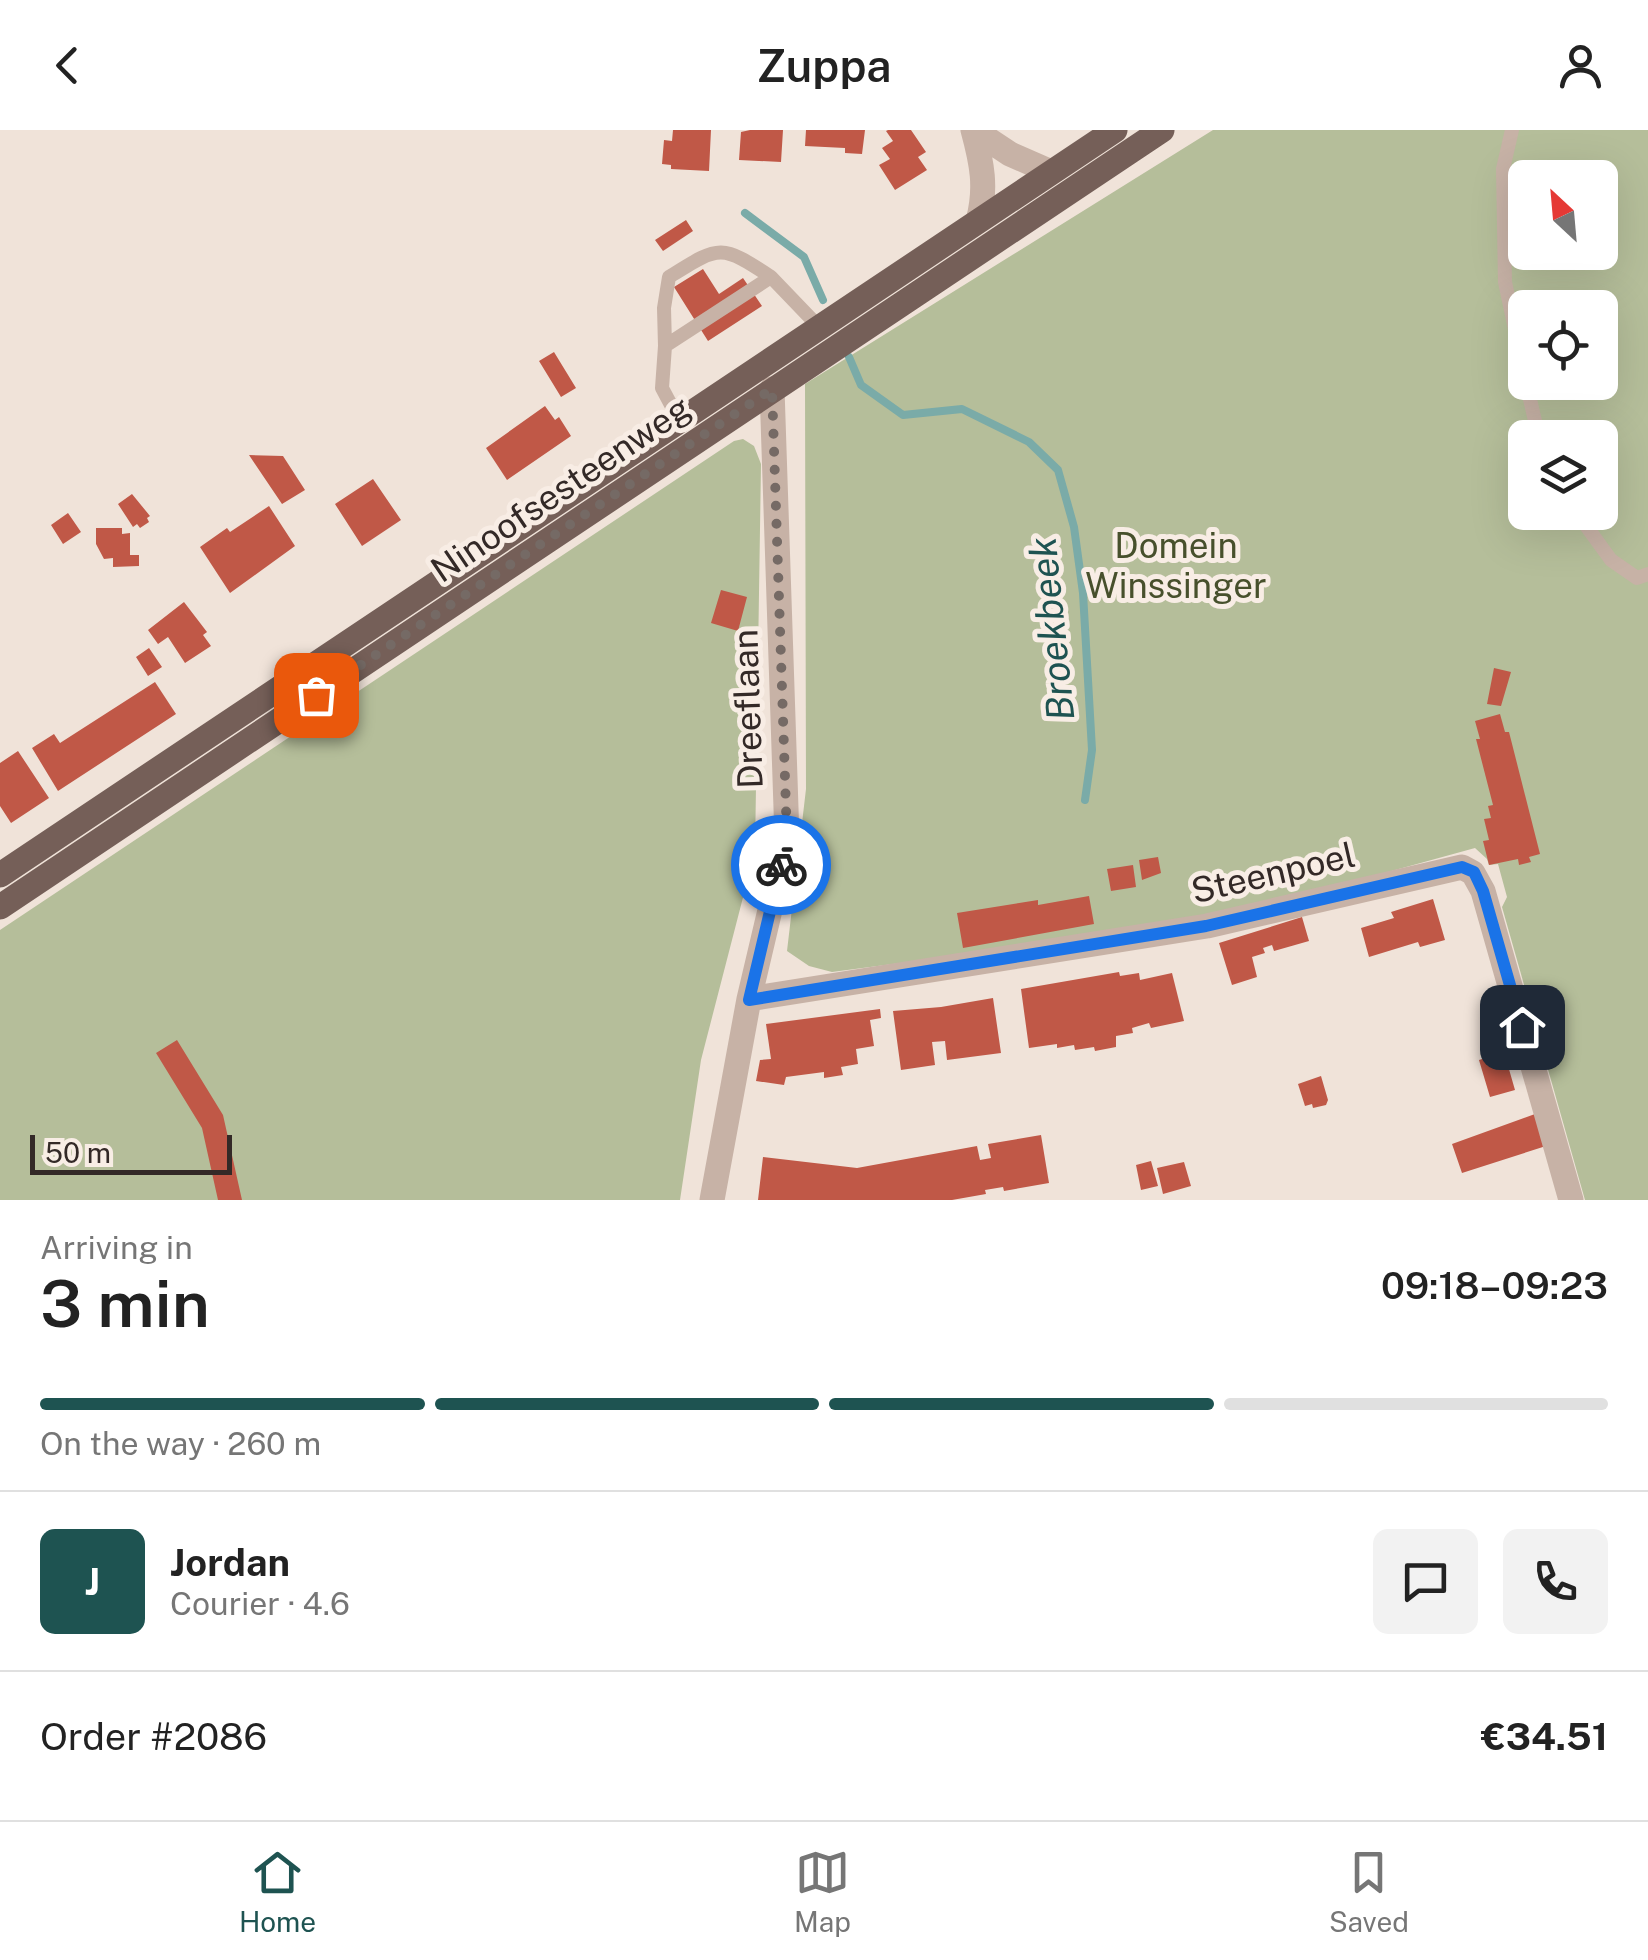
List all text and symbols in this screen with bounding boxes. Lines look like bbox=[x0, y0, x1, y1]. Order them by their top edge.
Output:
icon: back bbox=[40, 38, 95, 93]
icon: person bbox=[1553, 38, 1608, 93]
text: Zuppa bbox=[756, 39, 892, 92]
north arrow bbox=[1508, 160, 1618, 270]
map controls bbox=[1508, 160, 1618, 530]
button: locate bbox=[1508, 290, 1618, 400]
street label: Ninoofsesteenweg bbox=[423, 387, 698, 590]
button: layers bbox=[1508, 420, 1618, 530]
park label: Domein Winssinger bbox=[1085, 525, 1267, 606]
water label: Broekbeek bbox=[1019, 535, 1084, 723]
street label: Dreeflaan bbox=[724, 629, 771, 790]
pin bbox=[274, 653, 359, 738]
icon: bag bbox=[289, 668, 344, 723]
courier bbox=[731, 815, 831, 915]
street label: Steenpoel bbox=[1187, 834, 1359, 911]
icon: bike bbox=[754, 838, 809, 893]
pin bbox=[1480, 985, 1565, 1070]
icon: home bbox=[1495, 1000, 1550, 1055]
scale bar bbox=[30, 1130, 232, 1174]
text: 50 m bbox=[45, 1136, 111, 1169]
text: Arriving in bbox=[40, 1229, 193, 1266]
text: 09:18–09:23 bbox=[1381, 1263, 1608, 1308]
text: 3 min bbox=[40, 1265, 210, 1342]
text: On the way · 260 m bbox=[40, 1425, 321, 1462]
button: chat bbox=[1373, 1529, 1478, 1634]
button: phone bbox=[1503, 1529, 1608, 1634]
text: Jordan bbox=[170, 1540, 290, 1585]
text: J bbox=[85, 1559, 100, 1604]
text: Courier · 4.6 bbox=[170, 1585, 350, 1622]
text: Order #2086 bbox=[40, 1714, 267, 1759]
text: €34.51 bbox=[1481, 1714, 1608, 1759]
tab: Home bbox=[239, 1845, 316, 1938]
tab: Map bbox=[794, 1845, 851, 1938]
tab: Saved bbox=[1329, 1845, 1409, 1938]

